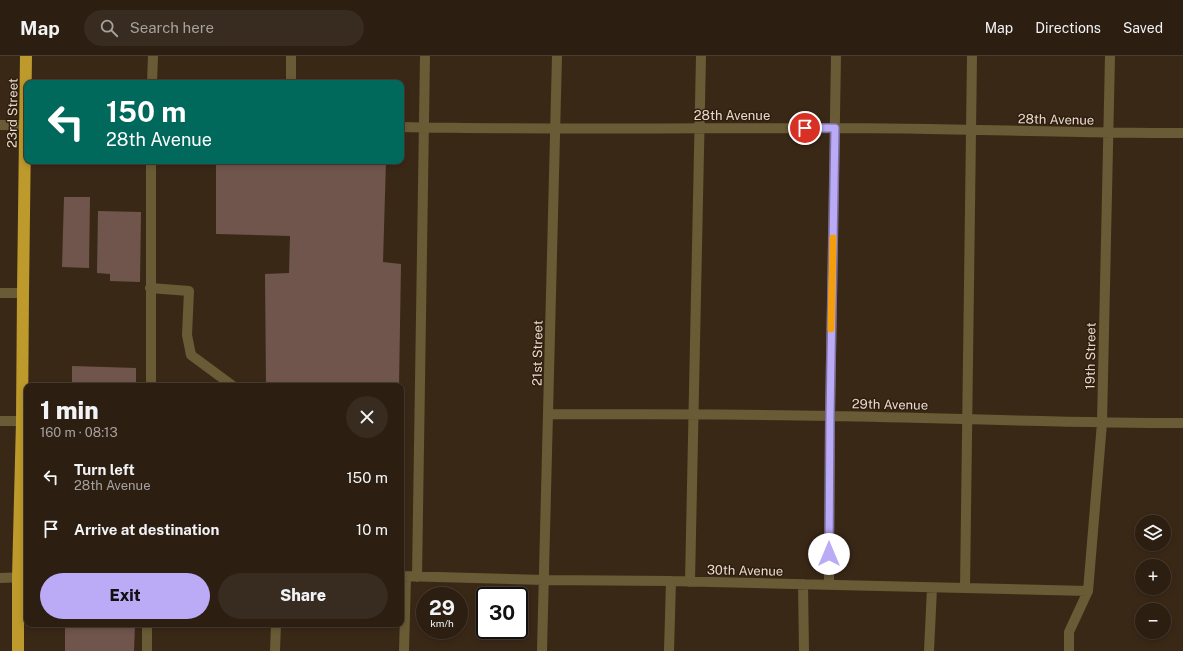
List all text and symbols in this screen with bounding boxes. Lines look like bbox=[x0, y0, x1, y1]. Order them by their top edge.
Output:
search box bbox=[84, 10, 364, 46]
text: Map bbox=[20, 17, 60, 39]
icon: search bbox=[98, 17, 120, 39]
text: Search here bbox=[130, 19, 214, 36]
text: Map bbox=[985, 20, 1013, 36]
text: Directions bbox=[1035, 20, 1101, 36]
text: Saved bbox=[1123, 20, 1163, 36]
street label: 23rd Street bbox=[4, 78, 21, 148]
text: 150 m bbox=[106, 95, 186, 128]
icon: left bbox=[40, 96, 92, 148]
street label: 28th Avenue bbox=[694, 108, 770, 123]
pin bbox=[788, 111, 822, 145]
street label: 28th Avenue bbox=[1018, 111, 1094, 128]
icon: arrive bbox=[794, 117, 816, 139]
text: 28th Avenue bbox=[106, 129, 212, 150]
street label: 21st Street bbox=[529, 320, 546, 386]
street label: 19th Street bbox=[1082, 322, 1099, 390]
text: 1 min bbox=[40, 396, 99, 424]
button: close bbox=[346, 396, 388, 438]
street label: 29th Avenue bbox=[852, 396, 928, 413]
text: 160 m · 08:13 bbox=[40, 425, 118, 440]
text: Turn left bbox=[74, 461, 135, 478]
icon: left bbox=[40, 466, 62, 488]
text: 150 m bbox=[346, 469, 388, 486]
text: 28th Avenue bbox=[74, 478, 151, 493]
map controls bbox=[1135, 515, 1171, 639]
button: layers bbox=[1135, 515, 1171, 551]
icon: arrive bbox=[40, 518, 62, 540]
text: Arrive at destination bbox=[74, 521, 219, 538]
text: 10 m bbox=[356, 521, 388, 538]
position arrow bbox=[808, 533, 850, 575]
button: + bbox=[1135, 559, 1171, 595]
street label: 30th Avenue bbox=[707, 562, 783, 579]
button: Exit bbox=[40, 573, 210, 619]
button: Share bbox=[218, 573, 388, 619]
speed limit sign: 30 bbox=[476, 587, 528, 639]
text: 29 bbox=[429, 596, 455, 620]
button: − bbox=[1135, 603, 1171, 639]
text: km/h bbox=[430, 617, 454, 629]

